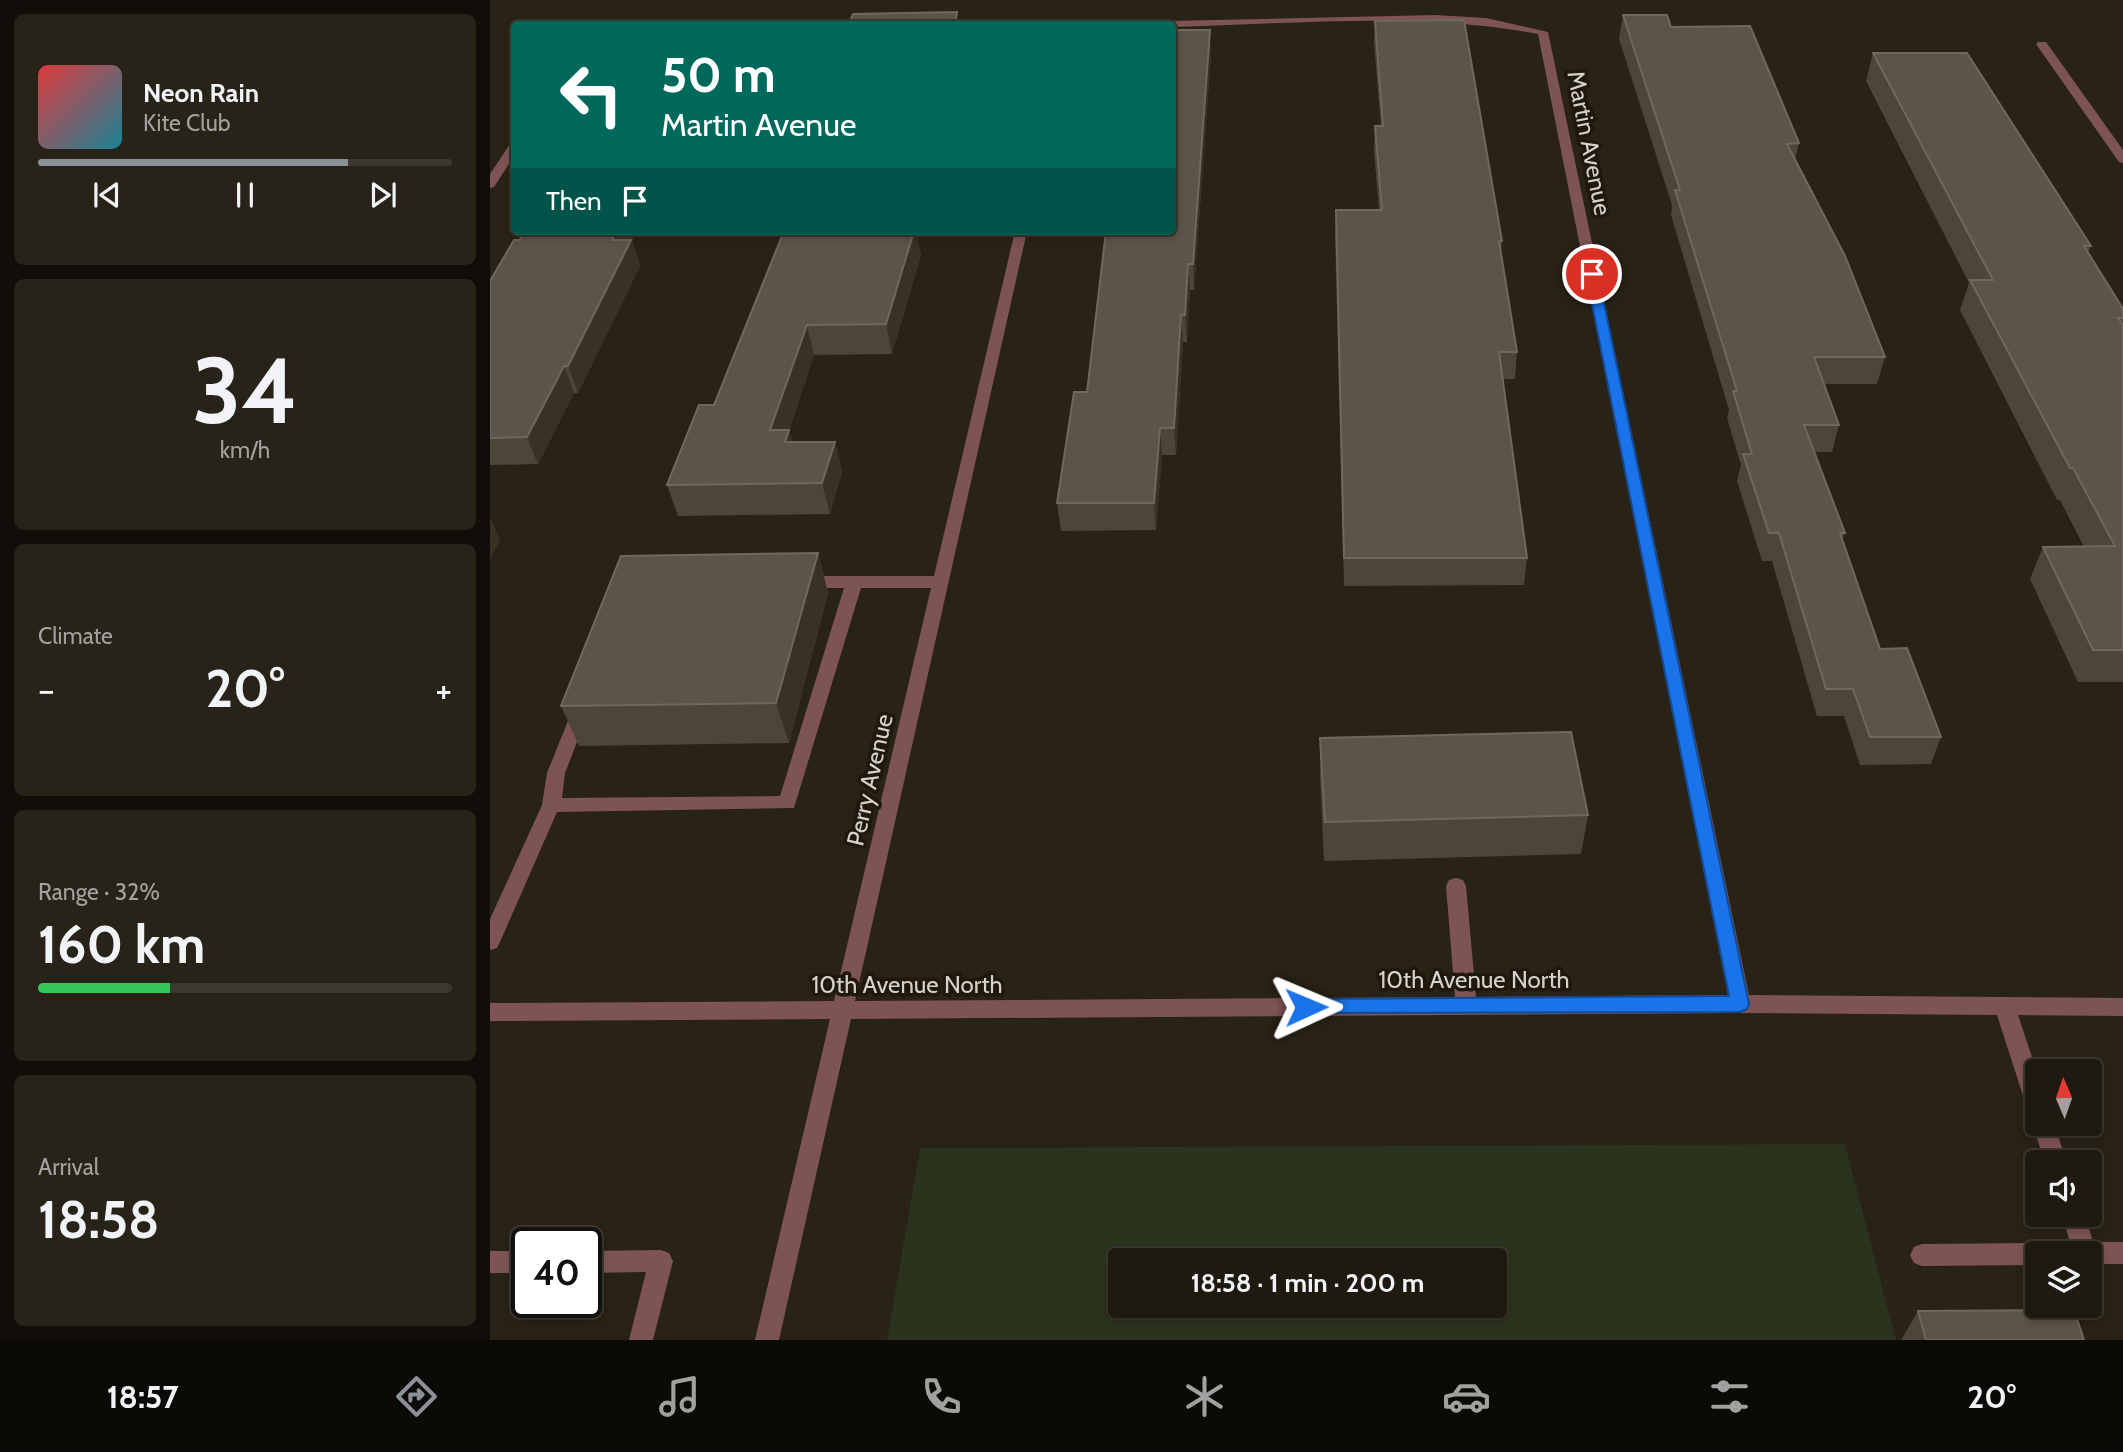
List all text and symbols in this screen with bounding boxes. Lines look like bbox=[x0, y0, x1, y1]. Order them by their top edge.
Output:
text: 50 m bbox=[661, 45, 776, 104]
icon: left bbox=[546, 49, 637, 140]
street label: Martin Avenue bbox=[1561, 68, 1618, 218]
text: Neon Rain bbox=[143, 77, 259, 109]
text: Martin Avenue bbox=[661, 105, 856, 144]
text: Kite Club bbox=[143, 109, 230, 137]
icon: previous bbox=[88, 176, 126, 214]
icon: pause bbox=[226, 176, 264, 214]
icon: next bbox=[364, 176, 402, 214]
icon: arrive bbox=[616, 182, 654, 220]
text: Then bbox=[546, 185, 602, 217]
pin bbox=[1562, 244, 1622, 304]
icon: arrive bbox=[1573, 255, 1611, 293]
text: 34 bbox=[192, 335, 298, 446]
text: km/h bbox=[220, 436, 270, 464]
text: Climate bbox=[38, 622, 113, 650]
text: 20° bbox=[205, 657, 285, 720]
text: − bbox=[38, 666, 55, 713]
text: + bbox=[435, 666, 452, 713]
street label: Perry Avenue bbox=[840, 711, 899, 849]
text: Range · 32% bbox=[38, 878, 160, 906]
text: 160 km bbox=[38, 913, 205, 976]
street label: 10th Avenue North bbox=[1378, 965, 1570, 994]
street label: 10th Avenue North bbox=[811, 970, 1003, 999]
position arrow bbox=[1269, 970, 1343, 1044]
north arrow bbox=[2025, 1059, 2102, 1136]
map controls bbox=[2025, 1059, 2102, 1318]
button: sound bbox=[2025, 1150, 2102, 1227]
text: Arrival bbox=[38, 1153, 99, 1181]
text: 18:58 bbox=[38, 1188, 159, 1251]
speed limit sign: 40 bbox=[511, 1227, 602, 1318]
button: layers bbox=[2025, 1241, 2102, 1318]
text: 18:58 · 1 min · 200 m bbox=[1191, 1267, 1424, 1299]
icon: directions bbox=[392, 1372, 441, 1421]
icon: music bbox=[655, 1372, 704, 1421]
icon: phone bbox=[917, 1372, 966, 1421]
icon: climate bbox=[1180, 1372, 1229, 1421]
icon: car bbox=[1442, 1372, 1491, 1421]
icon: filters bbox=[1705, 1372, 1754, 1421]
text: 18:57 bbox=[107, 1377, 179, 1416]
text: 20° bbox=[1967, 1377, 2016, 1416]

